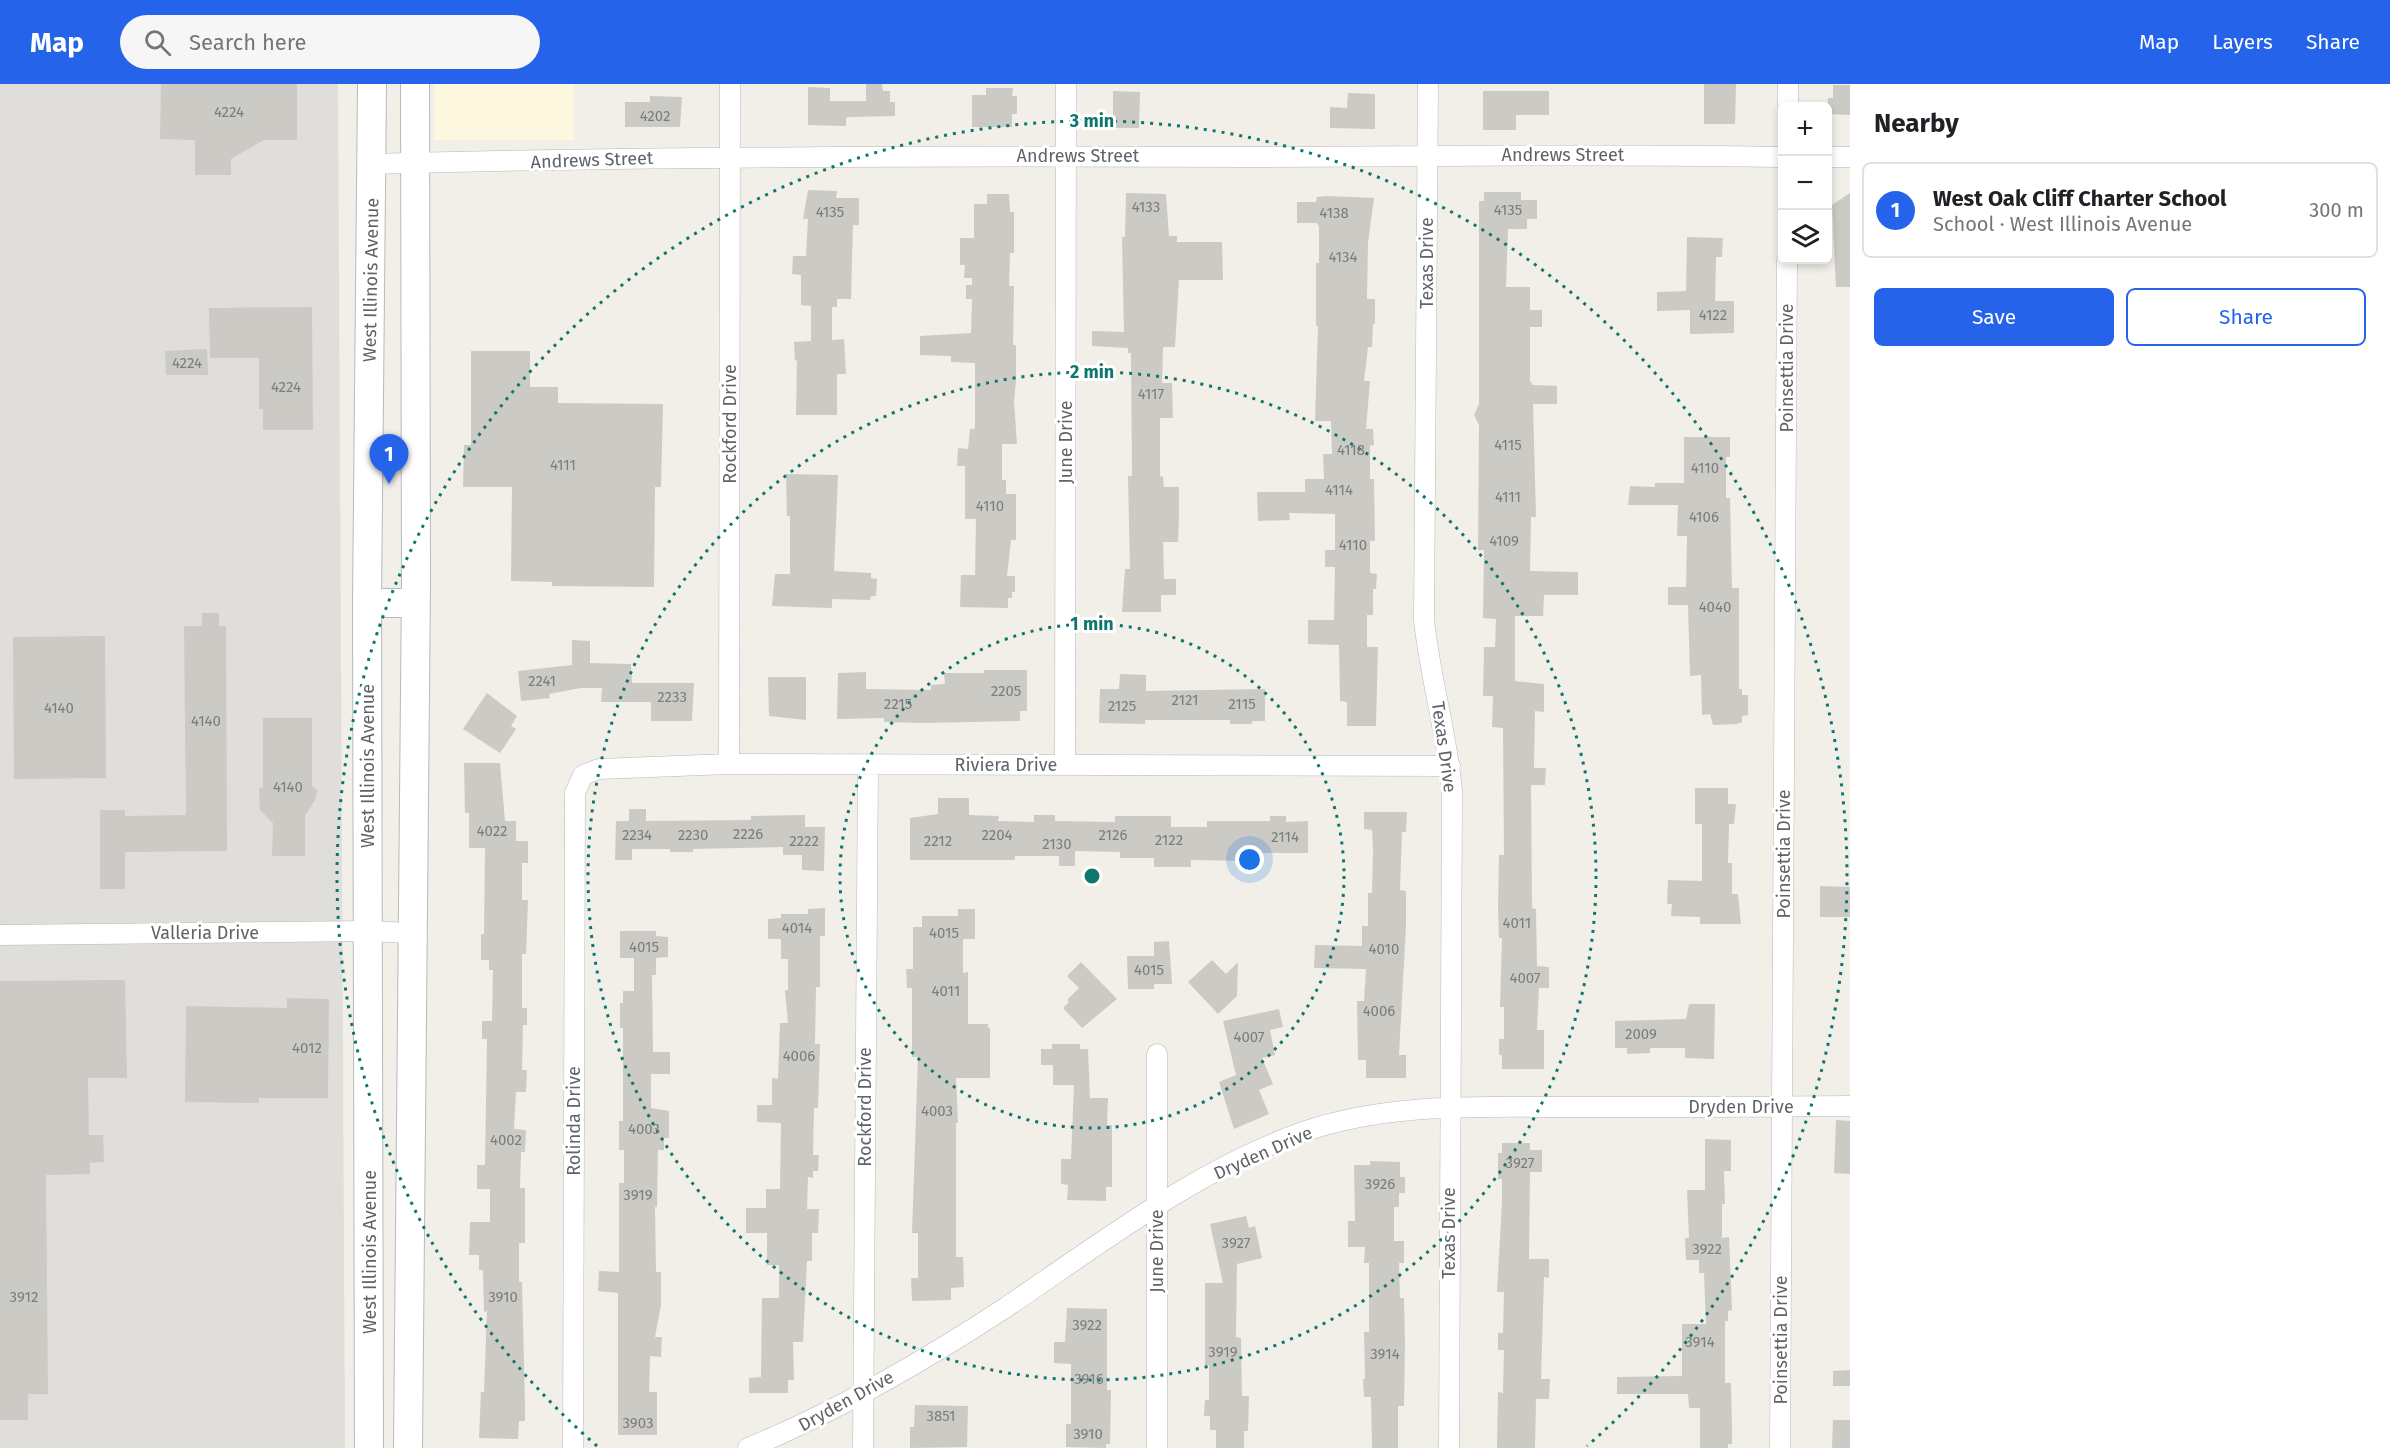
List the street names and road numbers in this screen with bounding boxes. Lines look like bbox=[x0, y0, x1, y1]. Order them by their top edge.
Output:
street label: Andrews Street bbox=[1502, 144, 1625, 166]
street label: Andrews Street bbox=[1017, 145, 1140, 167]
street label: Andrews Street bbox=[530, 147, 654, 173]
street label: West Illinois Avenue bbox=[359, 198, 383, 362]
street label: Texas Drive bbox=[1416, 217, 1438, 309]
street label: Poinsettia Drive bbox=[1776, 303, 1798, 433]
street label: Rockford Drive bbox=[719, 364, 741, 484]
street label: June Drive bbox=[1055, 400, 1077, 484]
street label: West Illinois Avenue bbox=[357, 684, 379, 848]
street label: Texas Drive bbox=[1427, 700, 1461, 794]
street label: Riviera Drive bbox=[955, 754, 1057, 776]
street label: Poinsettia Drive bbox=[1773, 789, 1795, 919]
street label: Valleria Drive bbox=[151, 922, 259, 944]
street label: Rockford Drive bbox=[854, 1047, 876, 1167]
street label: Rolinda Drive bbox=[563, 1066, 585, 1176]
street label: Dryden Drive bbox=[1688, 1096, 1794, 1118]
street label: Dryden Drive bbox=[1210, 1122, 1316, 1184]
street label: West Illinois Avenue bbox=[359, 1170, 381, 1334]
street label: Texas Drive bbox=[1438, 1187, 1460, 1279]
street label: June Drive bbox=[1146, 1209, 1168, 1293]
street label: Poinsettia Drive bbox=[1770, 1275, 1792, 1405]
street label: Dryden Drive bbox=[795, 1366, 897, 1436]

